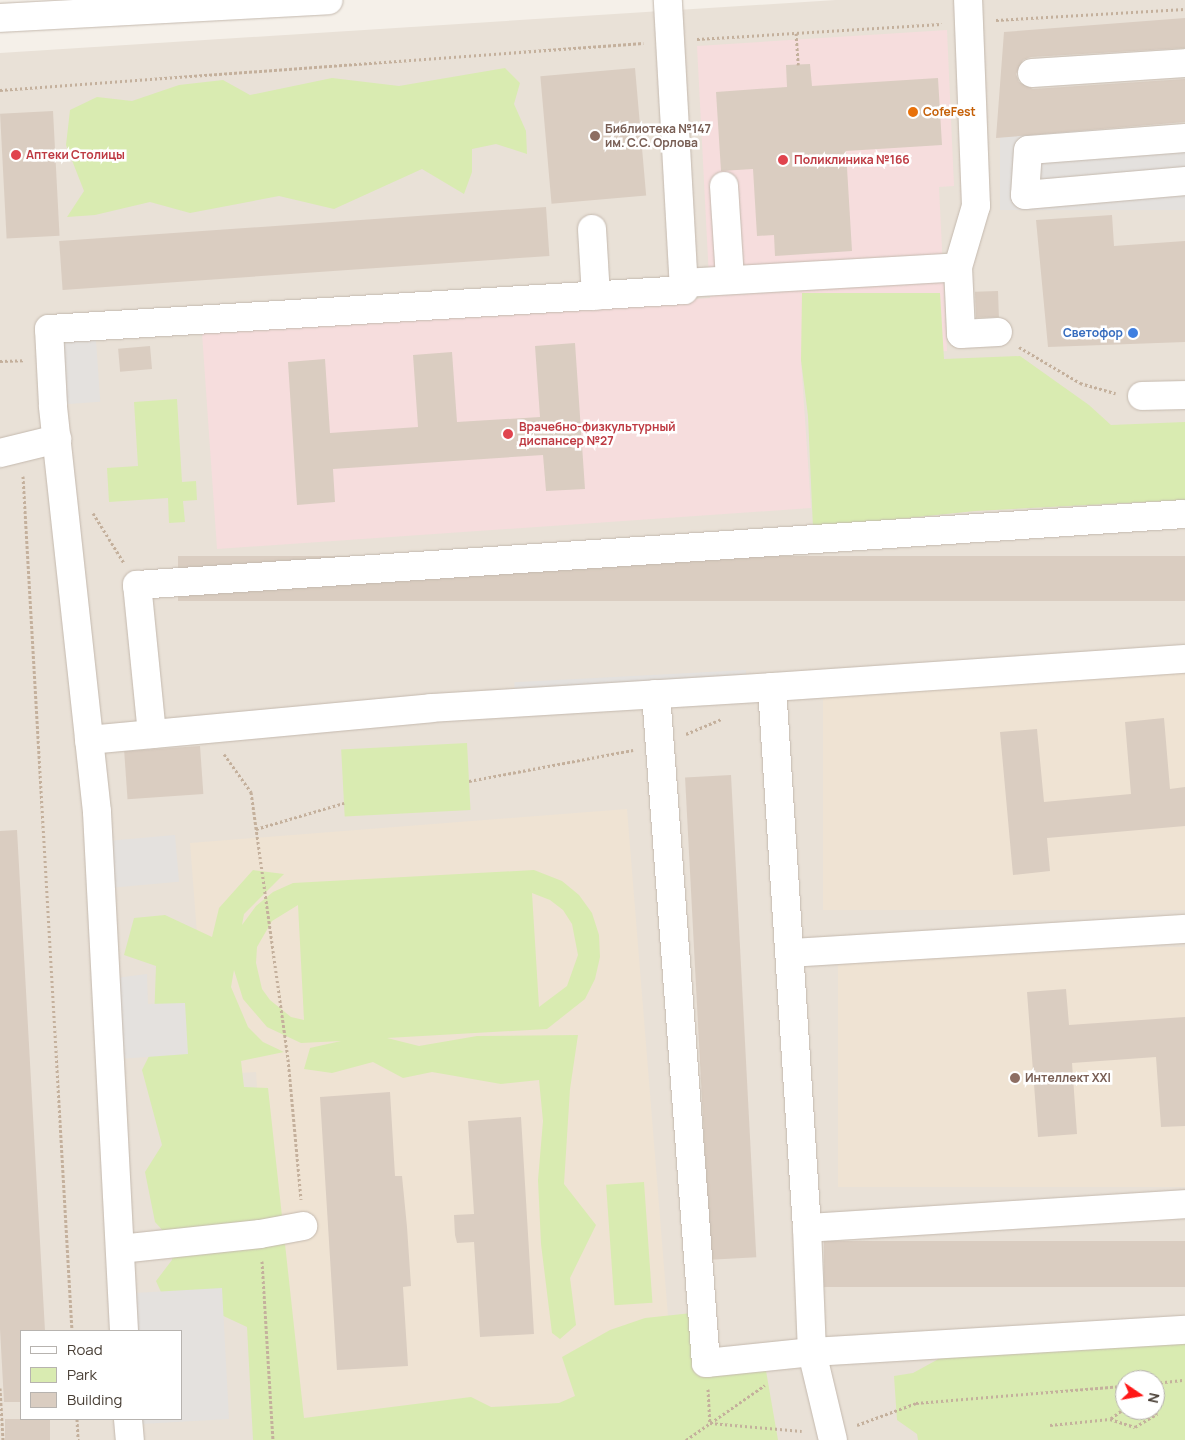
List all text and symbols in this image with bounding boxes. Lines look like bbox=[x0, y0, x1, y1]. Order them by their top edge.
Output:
place label: CofeFest bbox=[923, 105, 976, 119]
marker: CofeFest bbox=[907, 106, 919, 118]
place label: Библиотека №147 им. С.С. Орлова bbox=[605, 122, 711, 150]
marker: Библиотека №147 им. С.С. Орлова bbox=[589, 130, 601, 142]
place label: Аптеки Столицы bbox=[26, 148, 125, 162]
marker: Аптеки Столицы bbox=[10, 149, 22, 161]
marker: Поликлиника №166 bbox=[776, 153, 790, 167]
place label: Поликлиника №166 bbox=[794, 153, 910, 167]
place label: Светофор bbox=[1063, 326, 1123, 340]
marker: Светофор bbox=[1127, 327, 1139, 339]
place label: Врачебно-физкультурный диспансер №27 bbox=[519, 420, 676, 448]
marker: Врачебно-физкультурный диспансер №27 bbox=[501, 427, 515, 441]
place label: Интеллект XXI bbox=[1025, 1071, 1111, 1085]
marker: Интеллект XXI bbox=[1009, 1072, 1021, 1084]
legend bbox=[20, 1330, 182, 1420]
text: Road bbox=[67, 1339, 103, 1360]
text: Park bbox=[67, 1364, 97, 1385]
north arrow bbox=[1115, 1370, 1165, 1420]
text: Building bbox=[67, 1389, 122, 1410]
text: N bbox=[1144, 1391, 1165, 1405]

